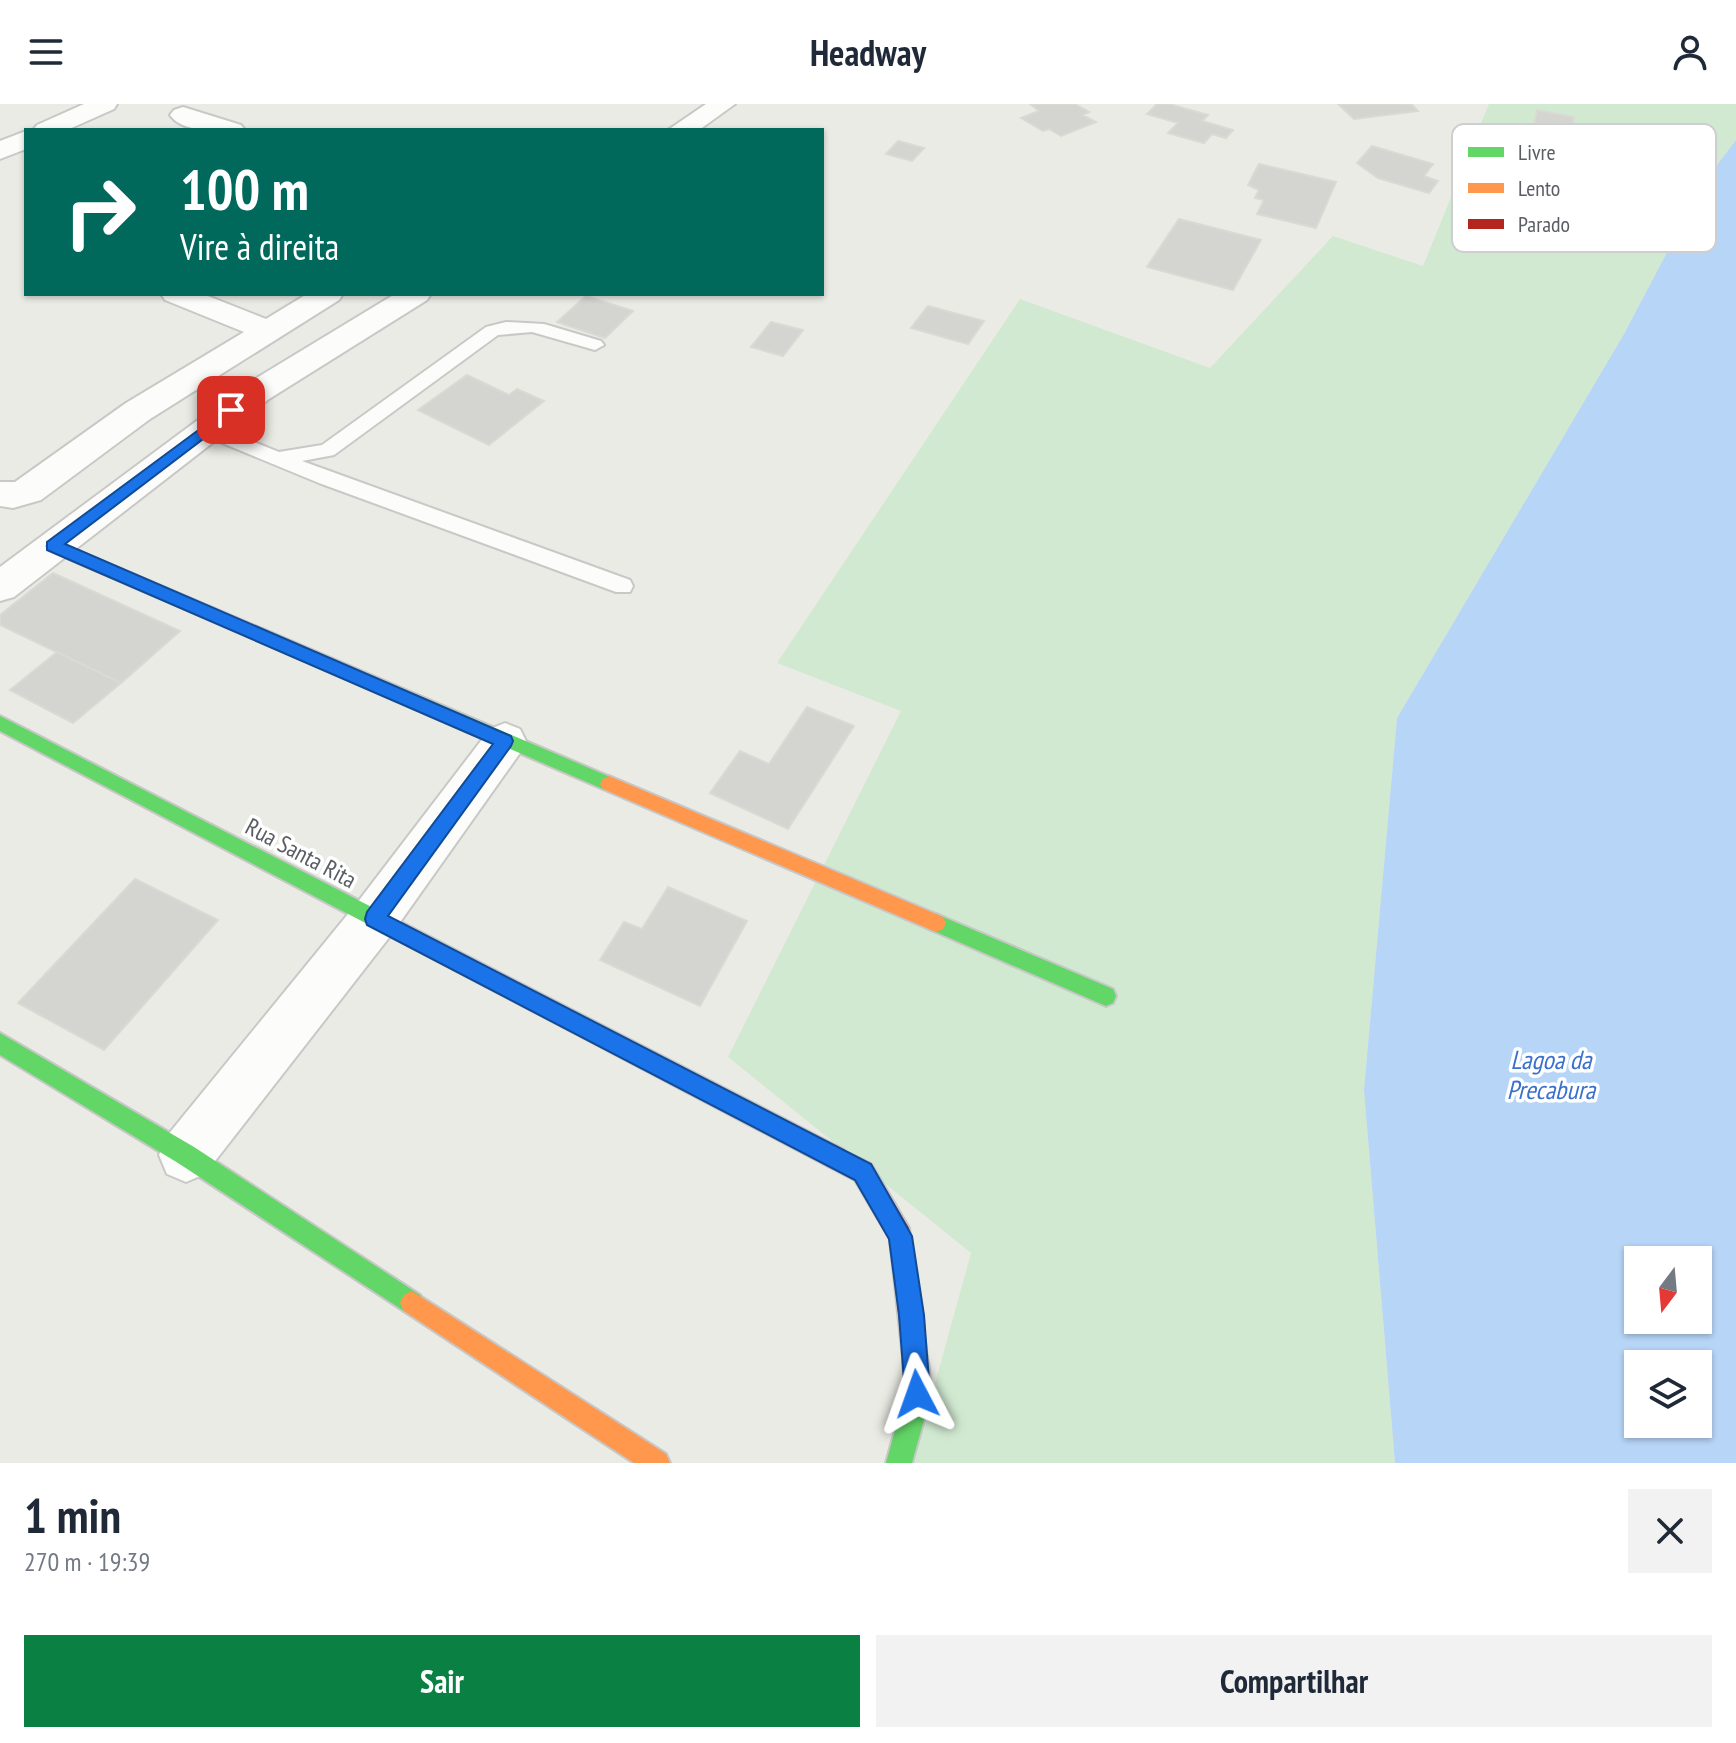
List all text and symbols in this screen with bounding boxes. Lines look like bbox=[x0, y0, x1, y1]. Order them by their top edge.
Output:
text: Headway bbox=[810, 29, 926, 76]
icon: menu bbox=[24, 30, 68, 74]
icon: person bbox=[1668, 30, 1712, 74]
legend bbox=[1452, 124, 1716, 252]
text: Livre bbox=[1518, 138, 1556, 166]
text: 100 m bbox=[180, 153, 309, 225]
icon: right bbox=[48, 160, 152, 264]
text: Lento bbox=[1518, 174, 1560, 202]
text: Parado bbox=[1518, 210, 1570, 238]
text: Vire à direita bbox=[180, 223, 339, 270]
pin bbox=[197, 376, 265, 444]
icon: arrive bbox=[209, 388, 253, 432]
street label: Rua Santa Rita bbox=[240, 811, 362, 895]
water label: Lagoa da Precabura bbox=[1507, 1043, 1597, 1106]
north arrow bbox=[1624, 1246, 1712, 1334]
map controls bbox=[1624, 1246, 1712, 1438]
button: layers bbox=[1624, 1350, 1712, 1438]
position arrow bbox=[875, 1352, 959, 1436]
text: 1 min bbox=[24, 1484, 121, 1546]
button: close bbox=[1628, 1489, 1712, 1573]
text: 270 m · 19:39 bbox=[24, 1545, 150, 1578]
button: Sair bbox=[24, 1635, 860, 1727]
button: Compartilhar bbox=[876, 1635, 1712, 1727]

